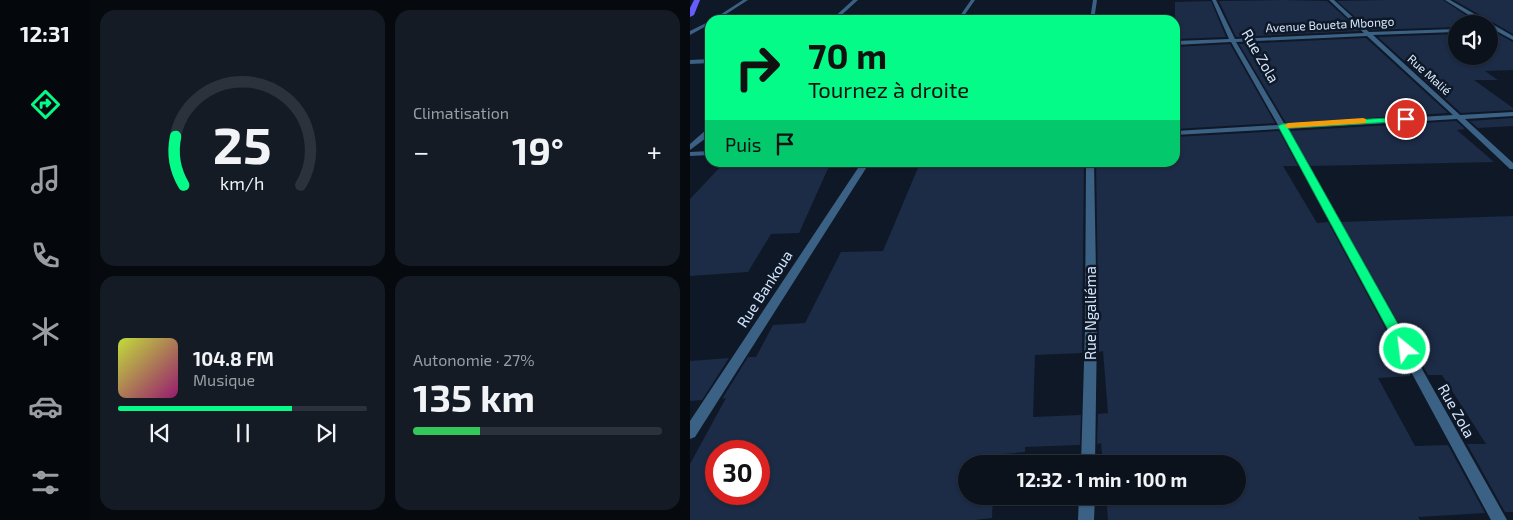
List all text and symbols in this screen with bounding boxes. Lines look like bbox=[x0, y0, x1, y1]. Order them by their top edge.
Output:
street label: Avenue Boueta Mbongo bbox=[1265, 14, 1395, 34]
map controls bbox=[1448, 15, 1498, 65]
button: sound bbox=[1448, 15, 1498, 65]
text: 12:31 bbox=[20, 20, 70, 46]
street label: Rue Zola bbox=[1238, 25, 1283, 86]
text: 70 m bbox=[808, 34, 887, 76]
icon: right bbox=[725, 35, 790, 100]
street label: Rue Malié bbox=[1405, 51, 1454, 97]
text: Tournez à droite bbox=[808, 76, 969, 102]
icon: directions bbox=[28, 87, 63, 122]
pin bbox=[1385, 98, 1427, 140]
text: Climatisation bbox=[413, 103, 509, 122]
icon: arrive bbox=[1392, 105, 1420, 133]
text: 25 bbox=[213, 112, 272, 174]
text: 19° bbox=[512, 127, 564, 173]
icon: arrive bbox=[771, 130, 799, 158]
text: Puis bbox=[725, 133, 761, 156]
text: − bbox=[413, 134, 429, 168]
text: + bbox=[647, 134, 662, 168]
icon: music bbox=[28, 162, 63, 197]
text: km/h bbox=[220, 172, 265, 194]
icon: phone bbox=[28, 238, 63, 273]
street label: Rue Bankoua bbox=[733, 247, 796, 330]
street label: Rue Ngaliéma bbox=[1081, 266, 1099, 360]
icon: climate bbox=[28, 314, 63, 349]
position arrow bbox=[1378, 322, 1430, 374]
text: 104.8 FM bbox=[193, 347, 274, 370]
text: Autonomie · 27% bbox=[413, 350, 535, 369]
text: Musique bbox=[193, 370, 255, 389]
text: 135 km bbox=[413, 374, 535, 420]
street label: Rue Zola bbox=[1435, 380, 1479, 441]
icon: car bbox=[28, 389, 63, 424]
icon: previous bbox=[146, 419, 174, 447]
icon: pause bbox=[229, 419, 257, 447]
icon: next bbox=[312, 419, 340, 447]
speed limit sign: 30 bbox=[705, 440, 770, 505]
icon: filters bbox=[28, 465, 63, 500]
text: 12:32 · 1 min · 100 m bbox=[1017, 468, 1187, 491]

